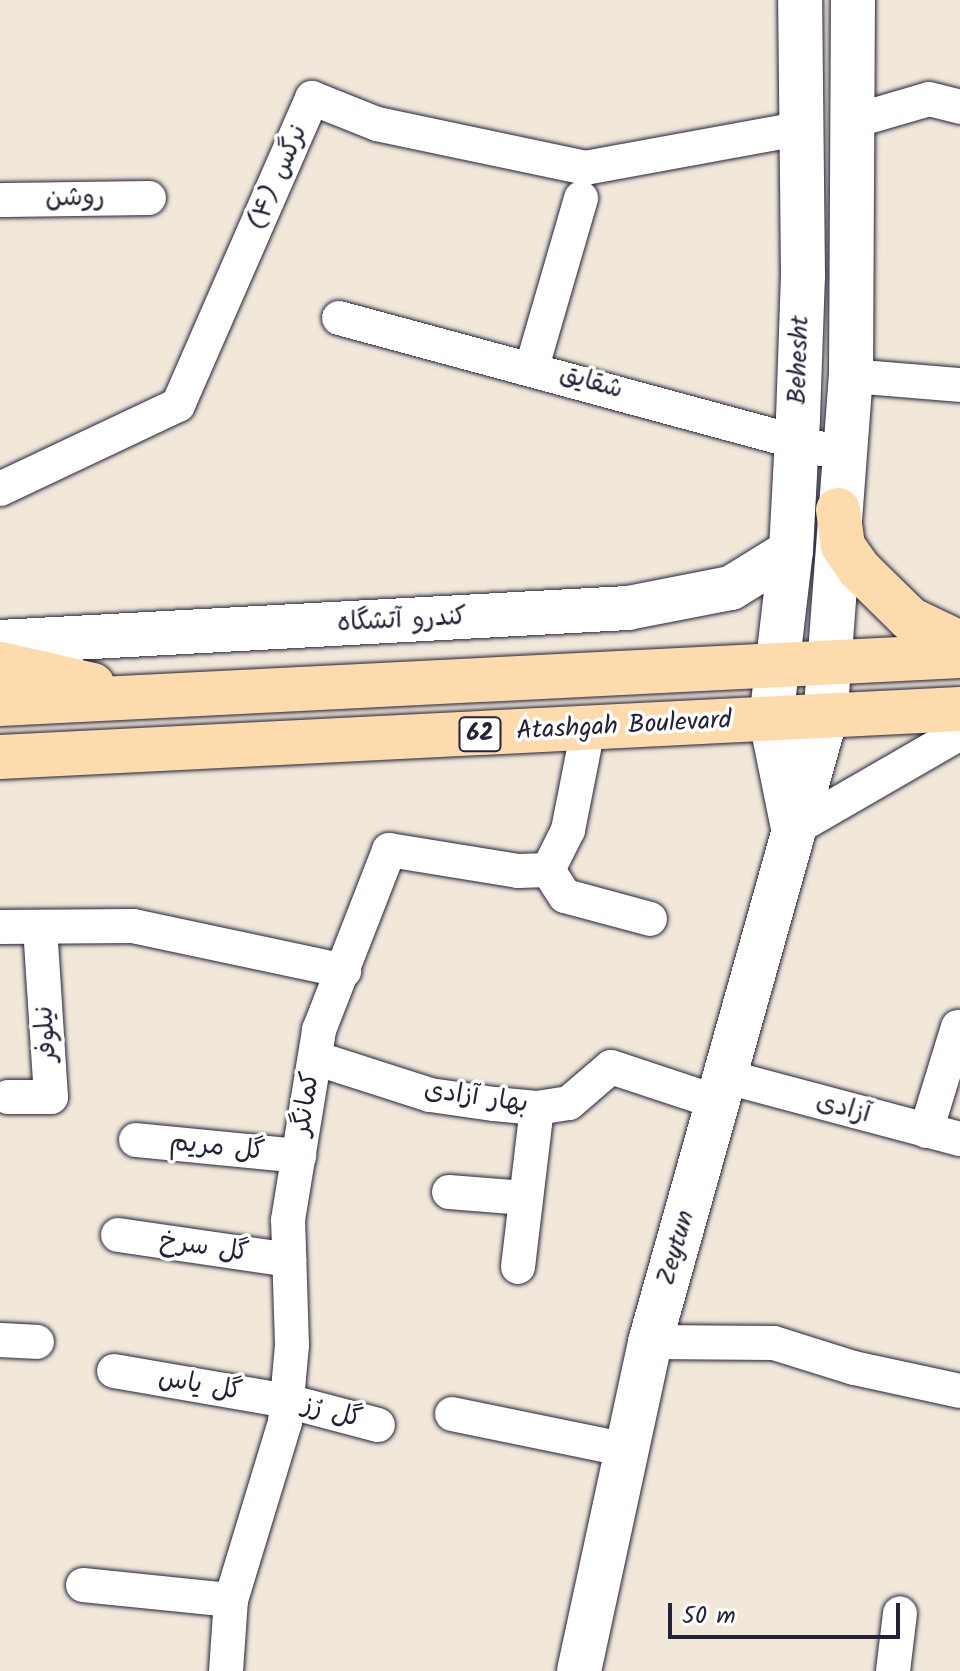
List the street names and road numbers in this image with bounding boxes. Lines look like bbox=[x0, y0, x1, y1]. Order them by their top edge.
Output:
street label: نرگس (۴) bbox=[243, 121, 315, 235]
street label: روشن bbox=[45, 183, 105, 215]
street label: Behesht bbox=[783, 315, 817, 405]
street label: شقایق bbox=[556, 359, 626, 407]
street label: کندرو آتشگاه bbox=[336, 602, 468, 640]
street label: Atashgah Boulevard bbox=[516, 706, 732, 748]
road number: 62 bbox=[458, 714, 502, 754]
street label: نیلوفر bbox=[29, 1005, 65, 1063]
street label: کمانگر bbox=[287, 1070, 327, 1138]
street label: بهار آزادی bbox=[422, 1075, 530, 1121]
street label: آزادی bbox=[812, 1087, 874, 1131]
street label: گل مریم bbox=[168, 1128, 266, 1168]
street label: Zeytun bbox=[651, 1207, 703, 1289]
street label: گل سرخ bbox=[157, 1226, 251, 1270]
street label: گل یاس bbox=[156, 1363, 244, 1409]
street label: گل رُز bbox=[299, 1390, 365, 1436]

